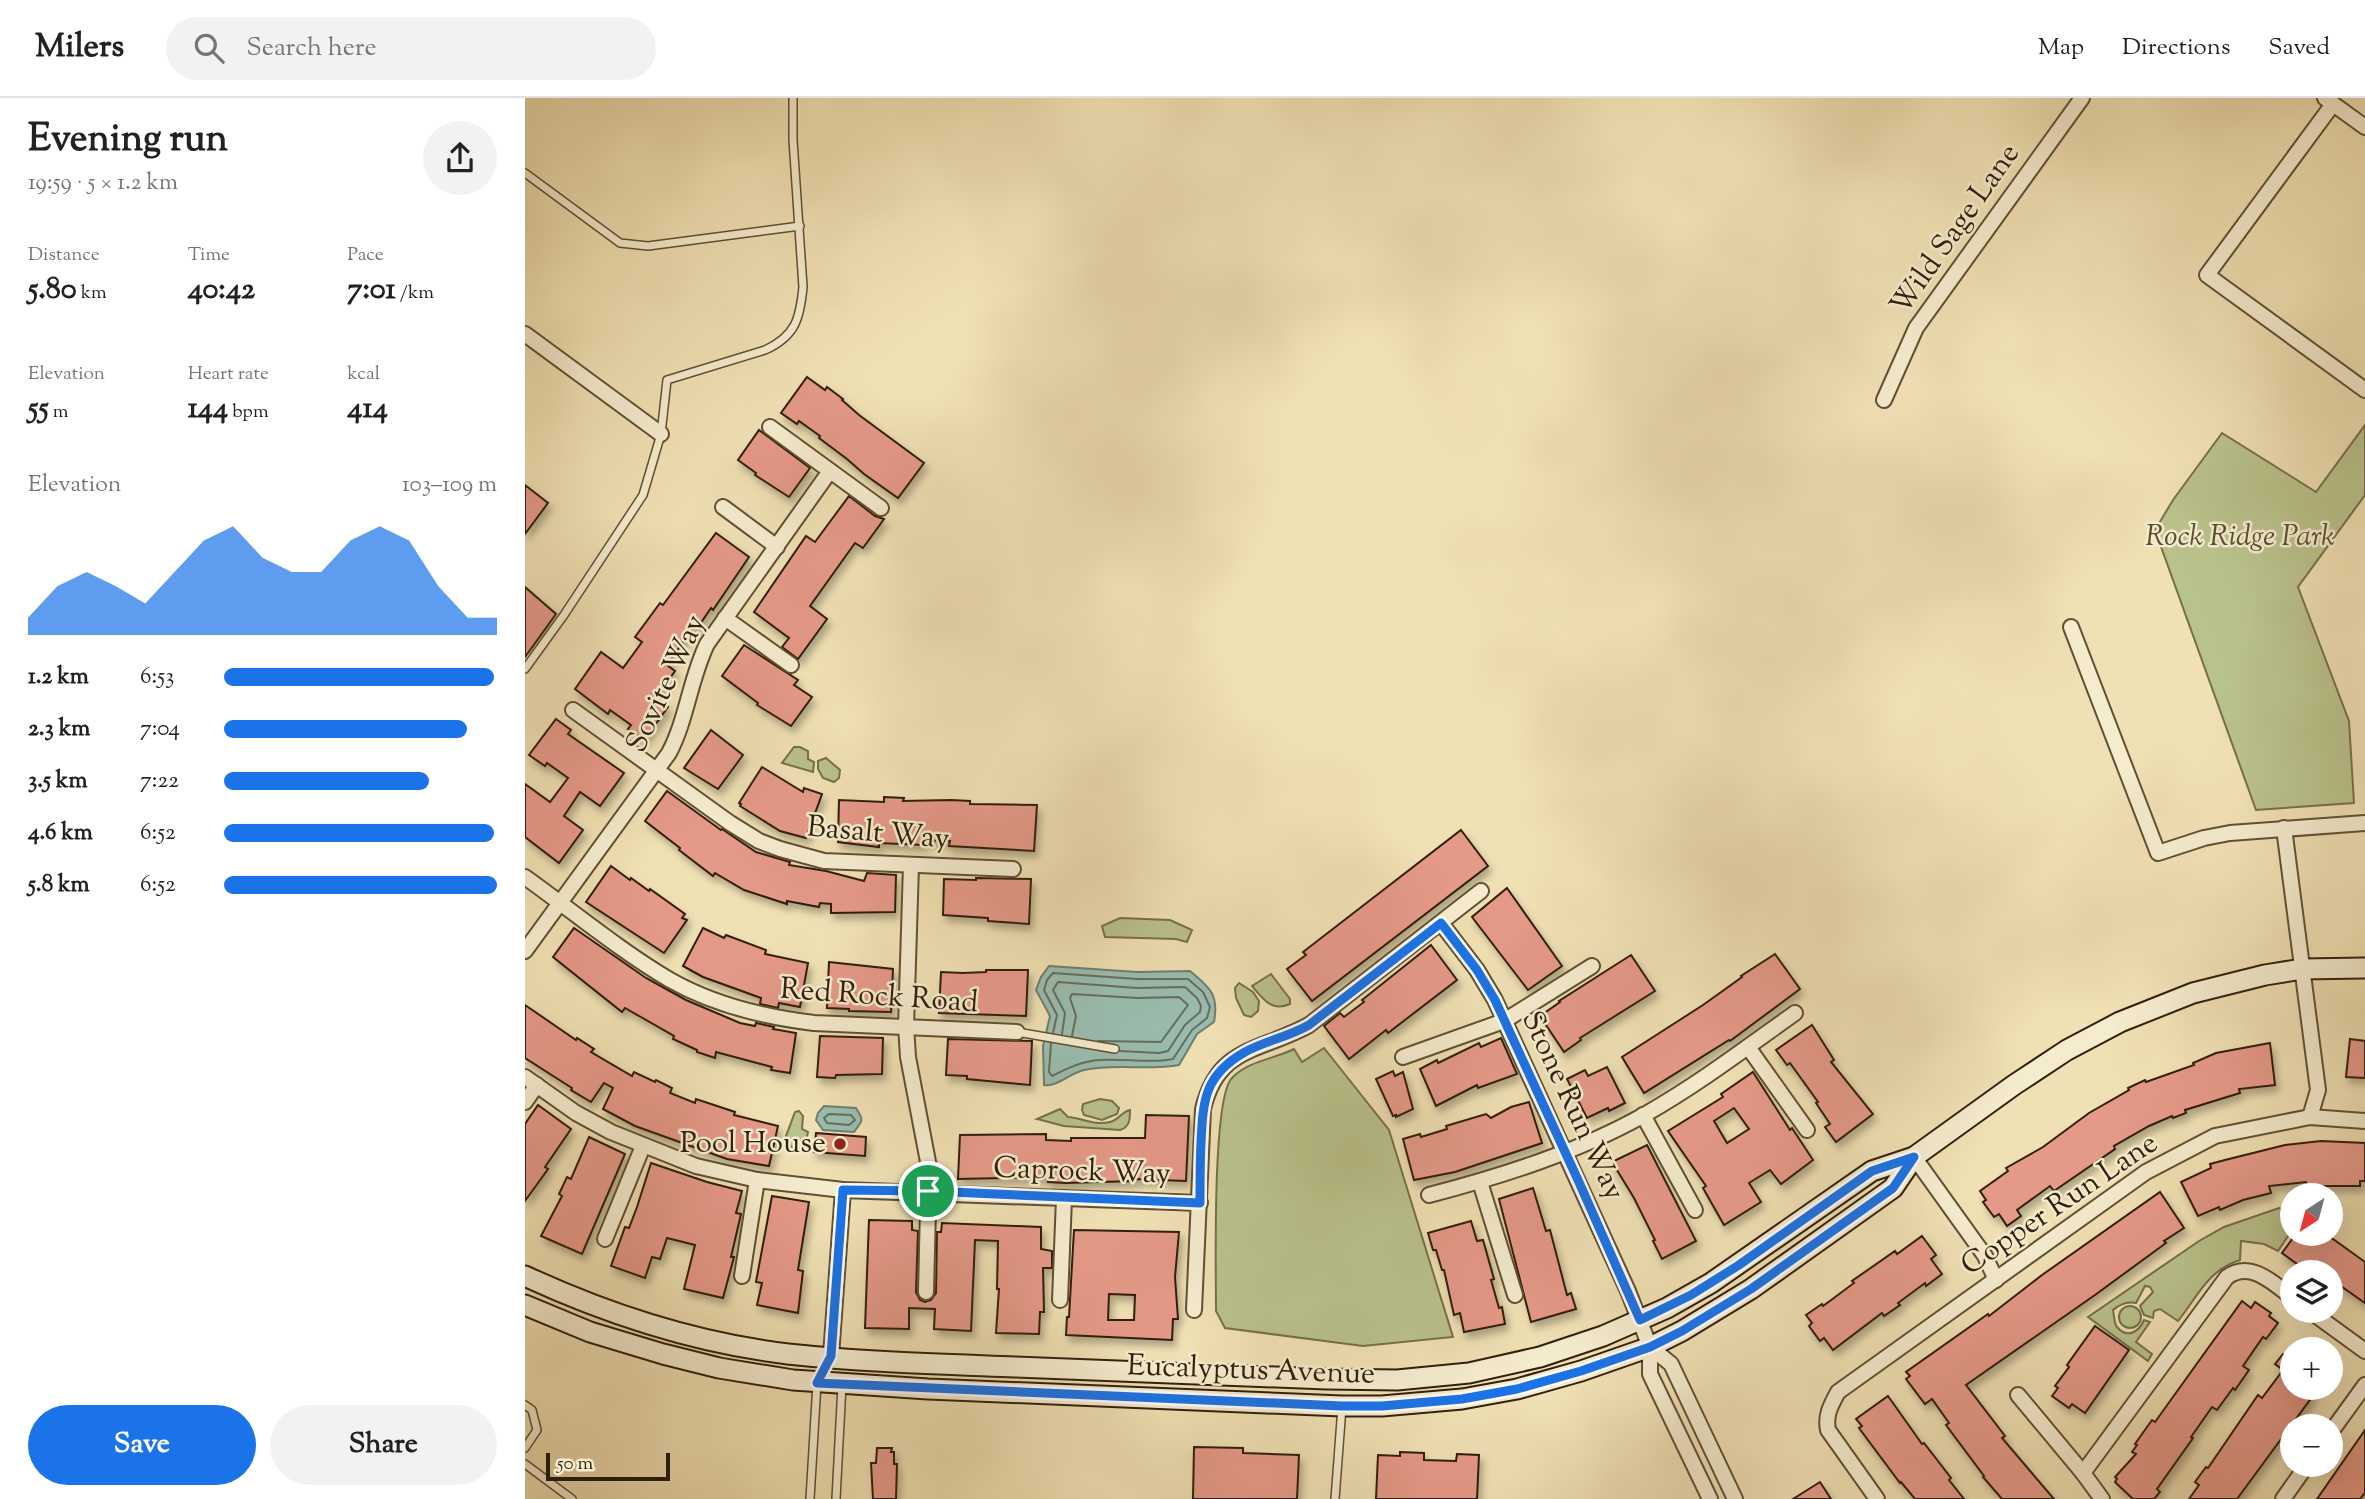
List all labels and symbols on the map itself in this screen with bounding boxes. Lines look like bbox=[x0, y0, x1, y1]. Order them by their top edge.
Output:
street label: Wild Sage Lane bbox=[1881, 135, 2031, 325]
park label: Rock Ridge Park bbox=[2145, 516, 2335, 559]
street label: Sovite Way bbox=[616, 608, 718, 760]
street label: Basalt Way bbox=[805, 806, 951, 862]
street label: Red Rock Road bbox=[778, 969, 980, 1025]
street label: Stone Run Way bbox=[1509, 1004, 1635, 1208]
place label: Pool House bbox=[680, 1123, 826, 1166]
street label: Copper Run Lane bbox=[1953, 1123, 2167, 1287]
marker: Pool House bbox=[832, 1136, 848, 1152]
street label: Caprock Way bbox=[992, 1147, 1172, 1197]
pin bbox=[898, 1161, 958, 1221]
north arrow bbox=[2280, 1183, 2343, 1246]
street label: Eucalyptus Avenue bbox=[1126, 1345, 1376, 1397]
scale bar bbox=[546, 1450, 670, 1482]

